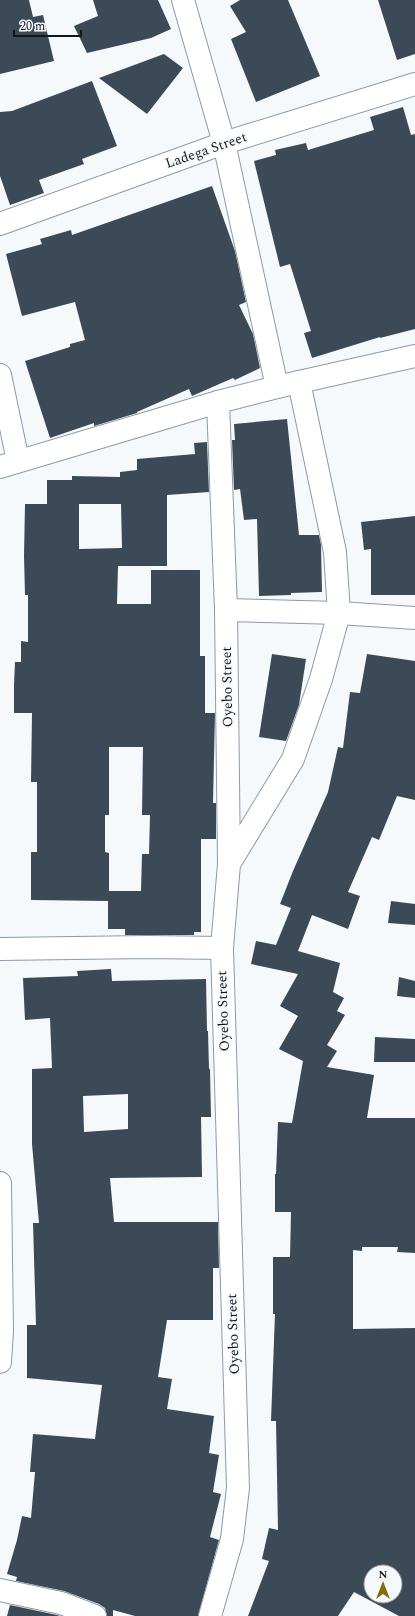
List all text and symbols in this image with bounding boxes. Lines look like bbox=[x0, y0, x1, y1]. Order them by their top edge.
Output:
scale bar bbox=[14, 12, 81, 38]
text: 20 m bbox=[20, 17, 45, 36]
street label: Ladega Street bbox=[162, 126, 250, 174]
street label: Oyebo Street bbox=[216, 646, 238, 728]
street label: Oyebo Street bbox=[211, 970, 235, 1052]
street label: Oyebo Street bbox=[221, 1293, 245, 1375]
north arrow bbox=[363, 1564, 403, 1604]
text: N bbox=[379, 1566, 388, 1583]

